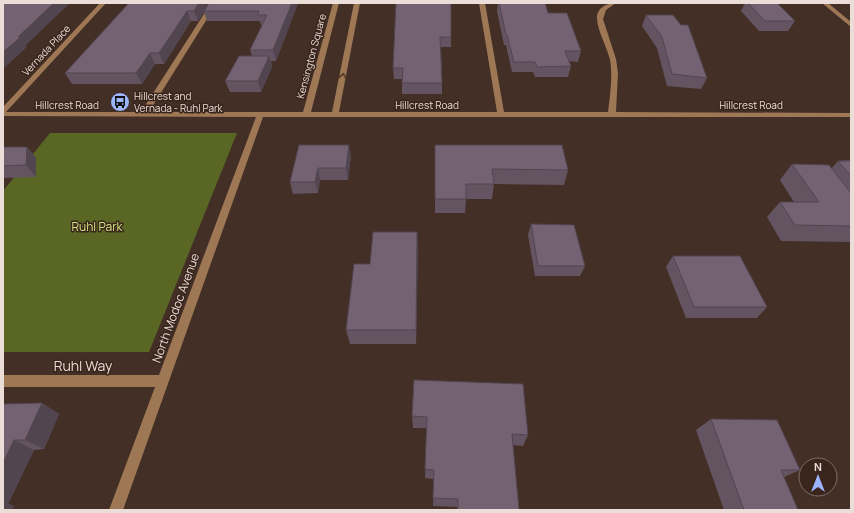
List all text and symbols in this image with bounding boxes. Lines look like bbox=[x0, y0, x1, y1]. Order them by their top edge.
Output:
street label: Kensington Square bbox=[293, 12, 329, 100]
street label: Vernada Place bbox=[19, 21, 73, 79]
one-way arrow bbox=[338, 73, 346, 80]
place label: Hillcrest and Vernada - Ruhl Park bbox=[134, 89, 224, 115]
bus stop icon: Hillcrest and Vernada - Ruhl Park bbox=[109, 91, 131, 113]
street label: Hillcrest Road bbox=[35, 98, 99, 112]
street label: Hillcrest Road bbox=[395, 98, 459, 112]
street label: Hillcrest Road bbox=[719, 98, 783, 112]
park label: Ruhl Park bbox=[72, 218, 124, 235]
street label: North Modoc Avenue bbox=[148, 251, 203, 365]
street label: Ruhl Way bbox=[54, 356, 113, 375]
north arrow bbox=[798, 457, 838, 497]
text: N bbox=[814, 459, 822, 474]

